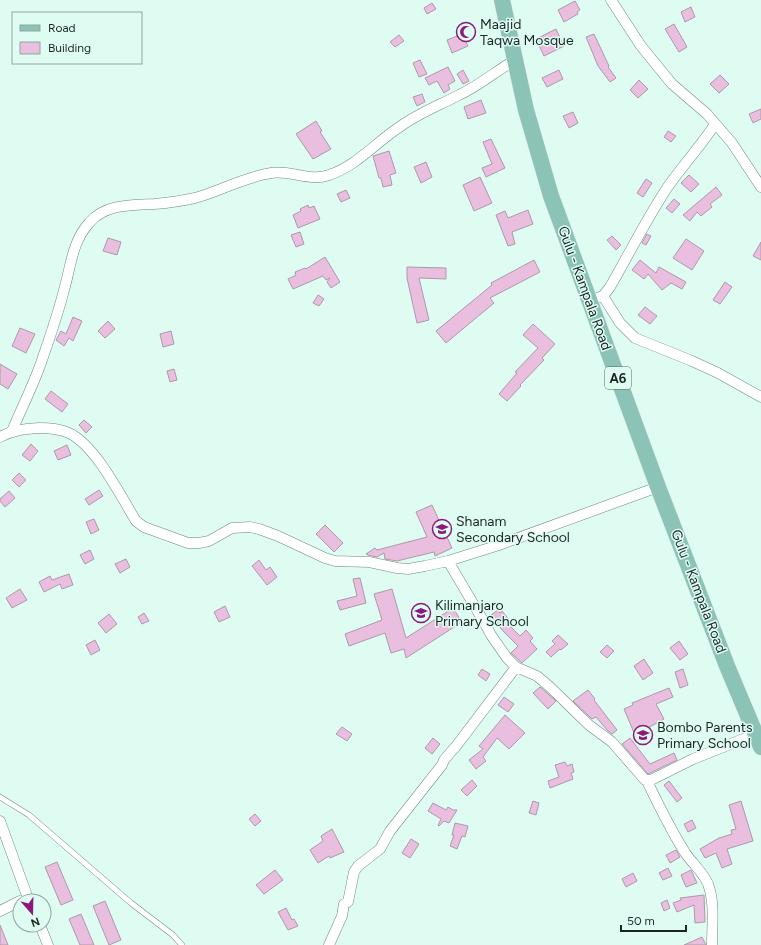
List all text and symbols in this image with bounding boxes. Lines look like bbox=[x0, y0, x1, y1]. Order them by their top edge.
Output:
legend bbox=[12, 12, 142, 64]
place label: Maajid Taqwa Mosque bbox=[480, 16, 574, 49]
text: Road bbox=[48, 21, 76, 35]
mosque icon: Maajid Taqwa Mosque bbox=[455, 21, 477, 43]
text: Building bbox=[48, 41, 91, 55]
street label: Gulu - Kampala Road bbox=[554, 224, 615, 353]
road number: A6 bbox=[605, 367, 631, 389]
place label: Shanam Secondary School bbox=[456, 513, 570, 546]
school or university icon: Shanam Secondary School bbox=[431, 518, 453, 540]
street label: Gulu - Kampala Road bbox=[667, 527, 730, 655]
place label: Kilimanjaro Primary School bbox=[435, 597, 529, 630]
school or university icon: Kilimanjaro Primary School bbox=[410, 602, 432, 624]
place label: Bombo Parents Primary School bbox=[657, 719, 752, 752]
school or university icon: Bombo Parents Primary School bbox=[632, 724, 654, 746]
north arrow bbox=[12, 893, 52, 933]
scale bar bbox=[621, 907, 686, 933]
text: N bbox=[29, 914, 41, 929]
text: 50 m bbox=[627, 914, 655, 928]

